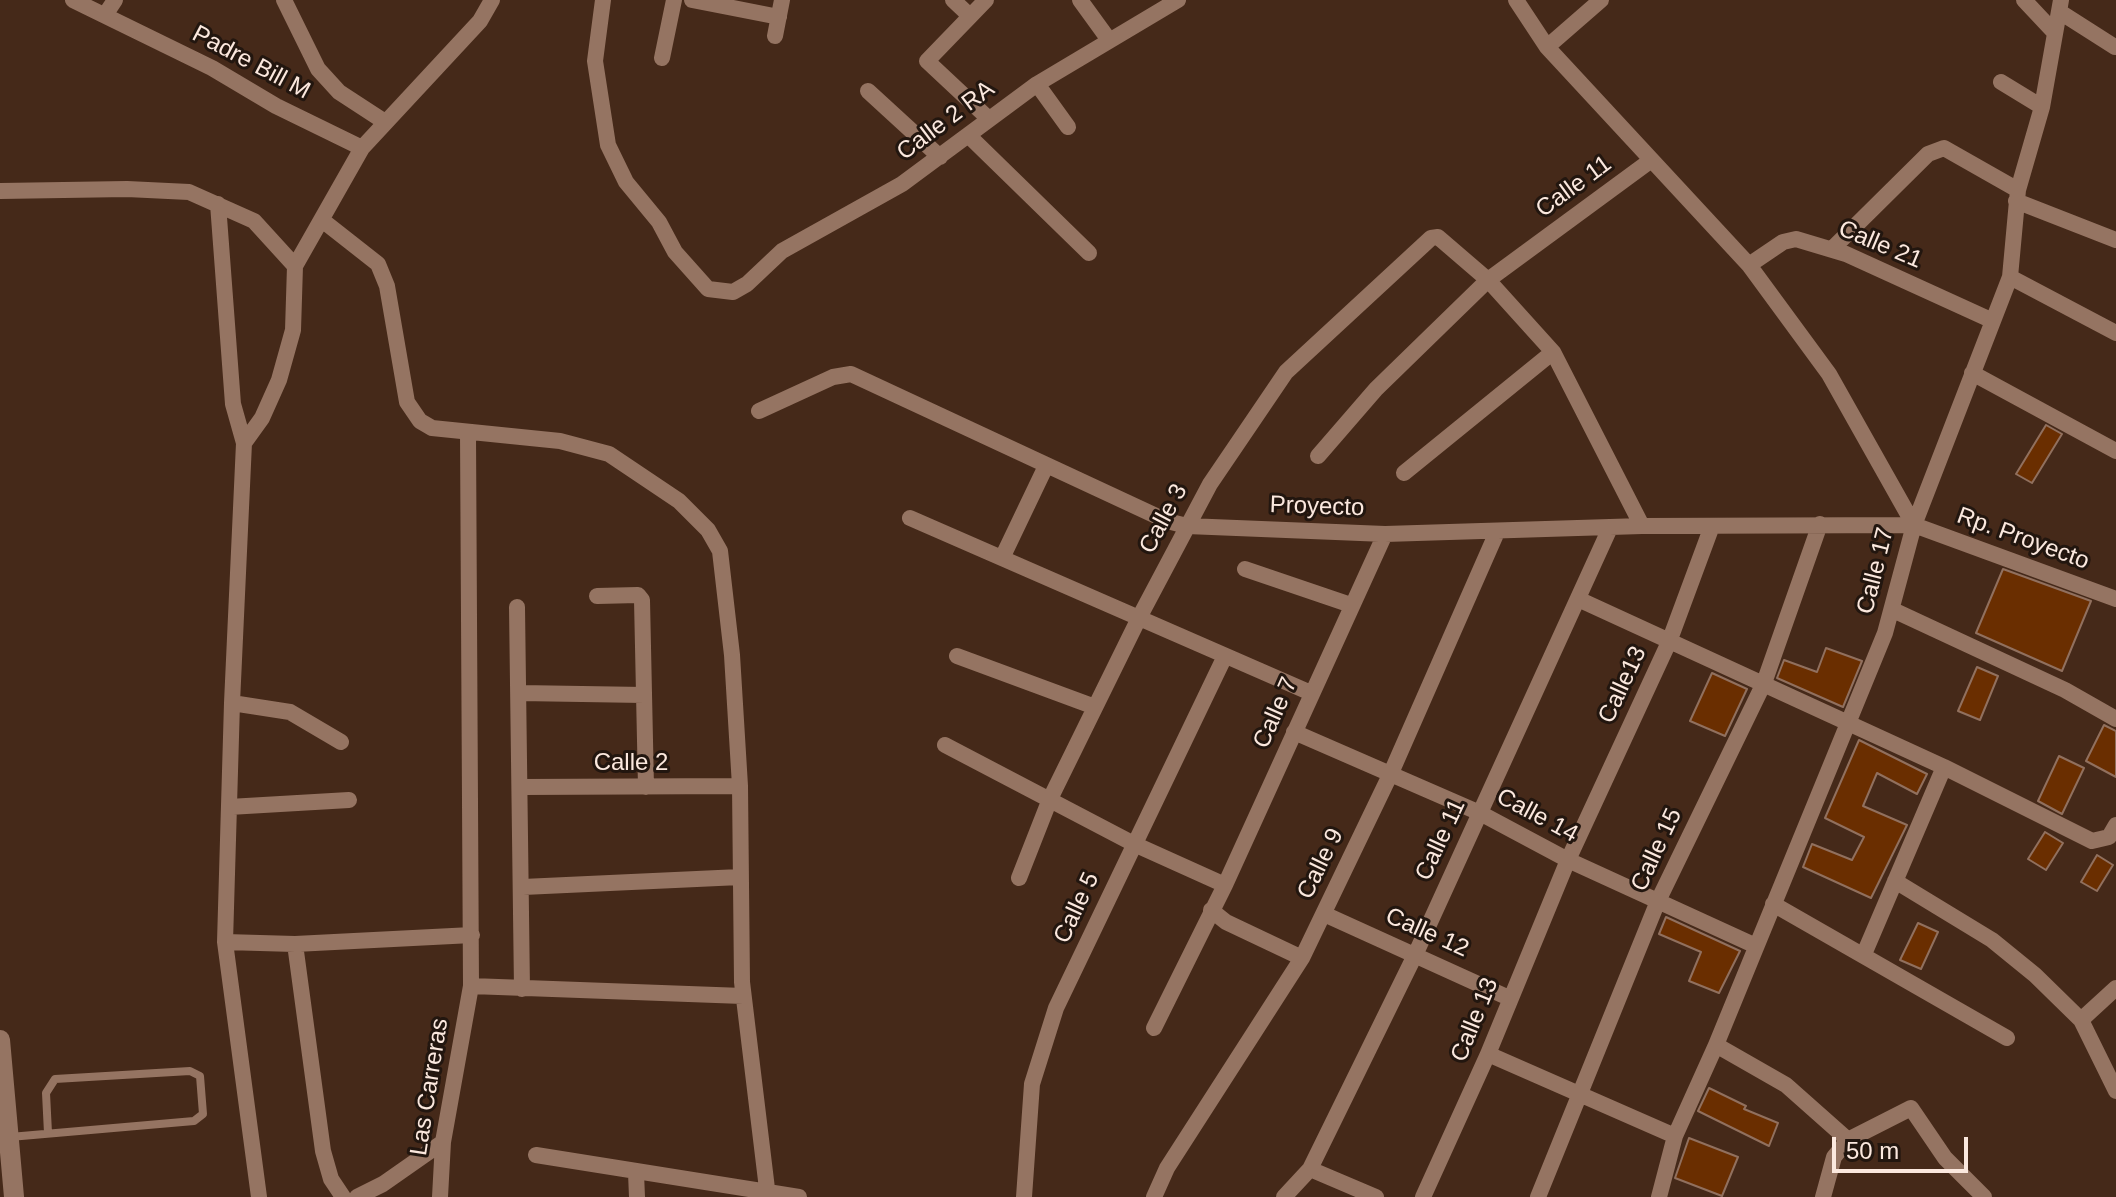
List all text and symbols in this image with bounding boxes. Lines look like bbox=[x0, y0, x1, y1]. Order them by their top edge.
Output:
street label: Padre Bill M bbox=[187, 20, 315, 106]
street label: Calle 2 RA bbox=[892, 75, 1000, 167]
street label: Calle 11 bbox=[1531, 150, 1617, 224]
street label: Calle 21 bbox=[1834, 215, 1926, 275]
street label: Calle 3 bbox=[1134, 479, 1194, 559]
street label: Proyecto bbox=[1269, 491, 1365, 523]
street label: Rp. Proyecto bbox=[1953, 502, 2093, 576]
street label: Calle 17 bbox=[1851, 525, 1901, 617]
street label: Calle13 bbox=[1593, 642, 1653, 728]
street label: Calle 7 bbox=[1248, 673, 1304, 753]
street label: Calle 2 bbox=[594, 749, 668, 777]
street label: Calle 14 bbox=[1491, 783, 1583, 849]
street label: Calle 11 bbox=[1410, 795, 1472, 885]
street label: Calle 15 bbox=[1625, 804, 1689, 896]
street label: Calle 9 bbox=[1292, 824, 1350, 904]
street label: Calle 5 bbox=[1048, 868, 1106, 948]
street label: Calle 12 bbox=[1381, 902, 1473, 964]
street label: Calle 13 bbox=[1445, 974, 1505, 1066]
street label: Las Carreras bbox=[405, 1016, 455, 1158]
scale bar bbox=[1836, 1121, 1972, 1171]
text: 50 m bbox=[1846, 1137, 1899, 1164]

